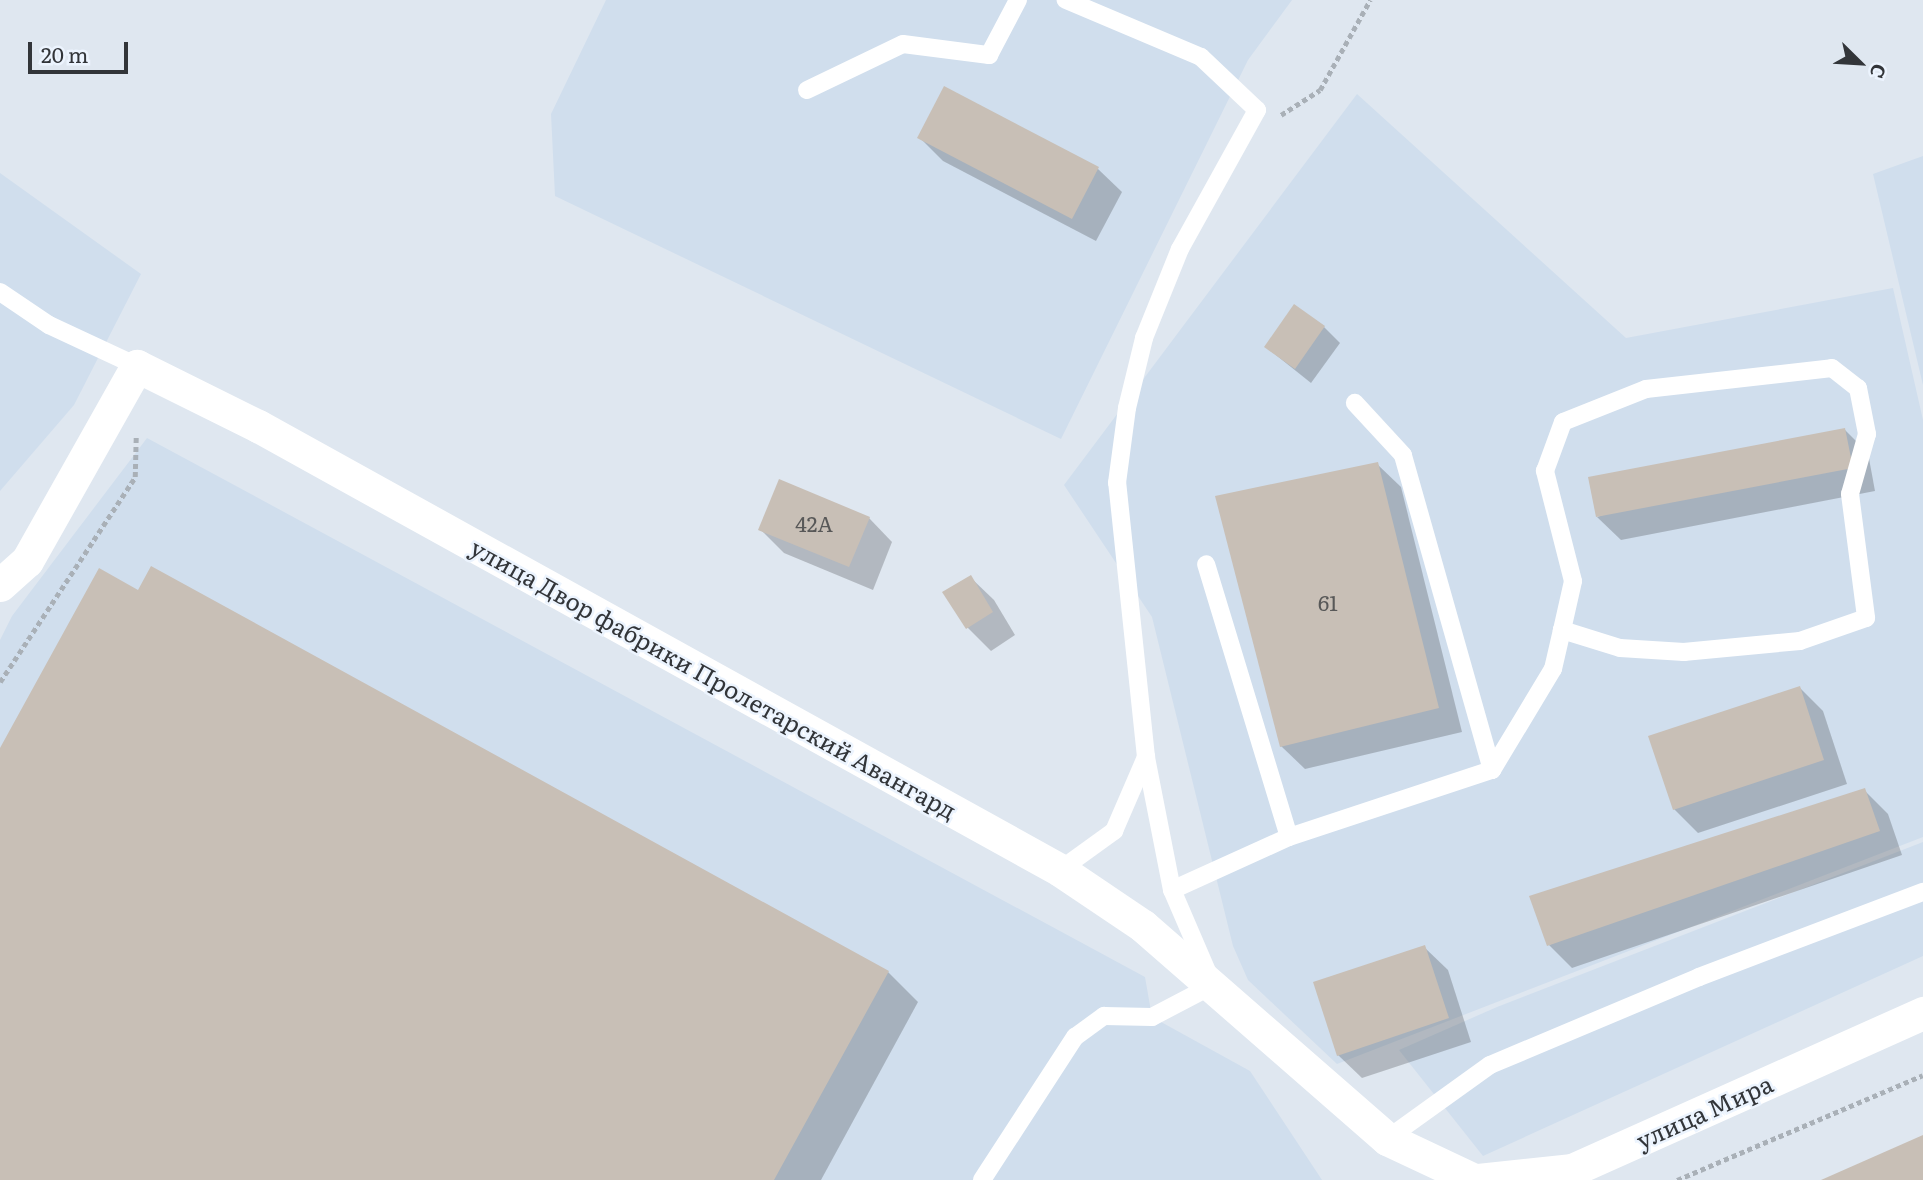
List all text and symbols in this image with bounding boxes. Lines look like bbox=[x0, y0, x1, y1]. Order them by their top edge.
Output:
scale bar bbox=[32, 28, 131, 72]
north arrow bbox=[1825, 28, 1895, 98]
text: 20 m bbox=[41, 38, 88, 69]
text: С bbox=[1864, 60, 1895, 83]
house number: 42А bbox=[795, 510, 833, 536]
street label: улица Двор фабрики Пролетарский Авангард bbox=[466, 532, 962, 824]
house number: 61 bbox=[1318, 589, 1338, 615]
street label: улица Мира bbox=[1631, 1068, 1777, 1154]

